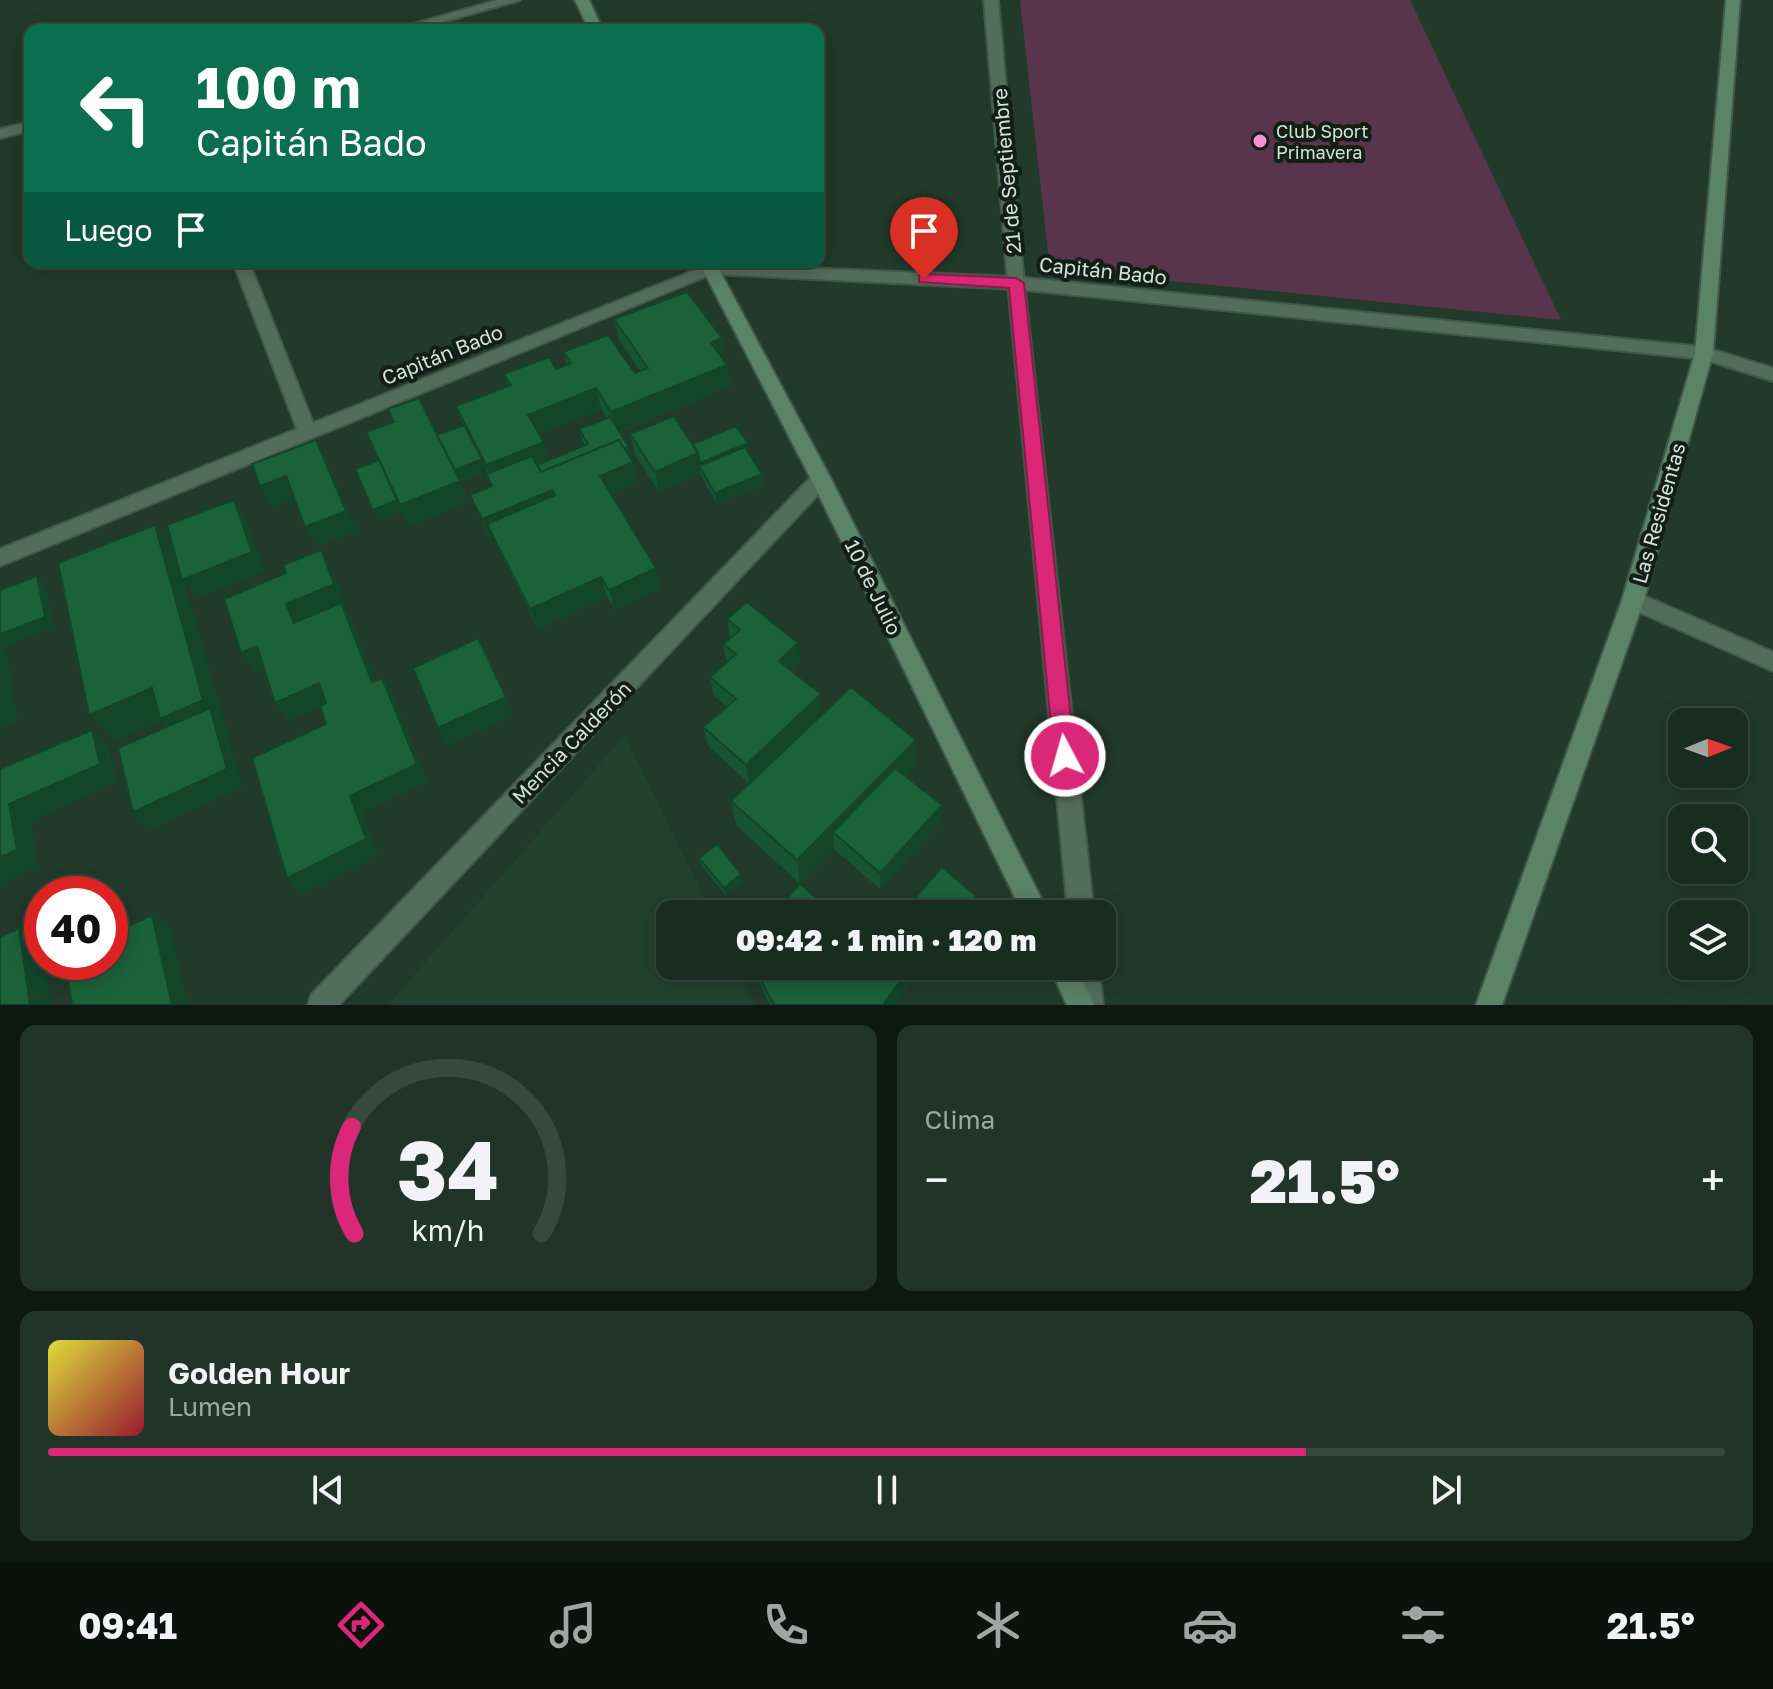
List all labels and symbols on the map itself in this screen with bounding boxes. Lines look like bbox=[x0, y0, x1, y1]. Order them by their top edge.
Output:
street label: 21 de Septiembre bbox=[987, 87, 1025, 255]
place label: Club Sport Primavera bbox=[1276, 120, 1368, 163]
marker: Club Sport Primavera bbox=[1251, 132, 1269, 150]
pin bbox=[890, 197, 958, 279]
street label: Capitán Bado bbox=[1038, 251, 1168, 289]
street label: Capitán Bado bbox=[378, 319, 506, 389]
street label: Las Residentas bbox=[1626, 440, 1690, 586]
street label: 10 de Julio bbox=[841, 535, 907, 639]
street label: Mencia Calderón bbox=[507, 676, 635, 808]
north arrow bbox=[1668, 708, 1748, 788]
position arrow bbox=[1023, 714, 1107, 798]
speed limit sign: 40 bbox=[24, 876, 128, 980]

